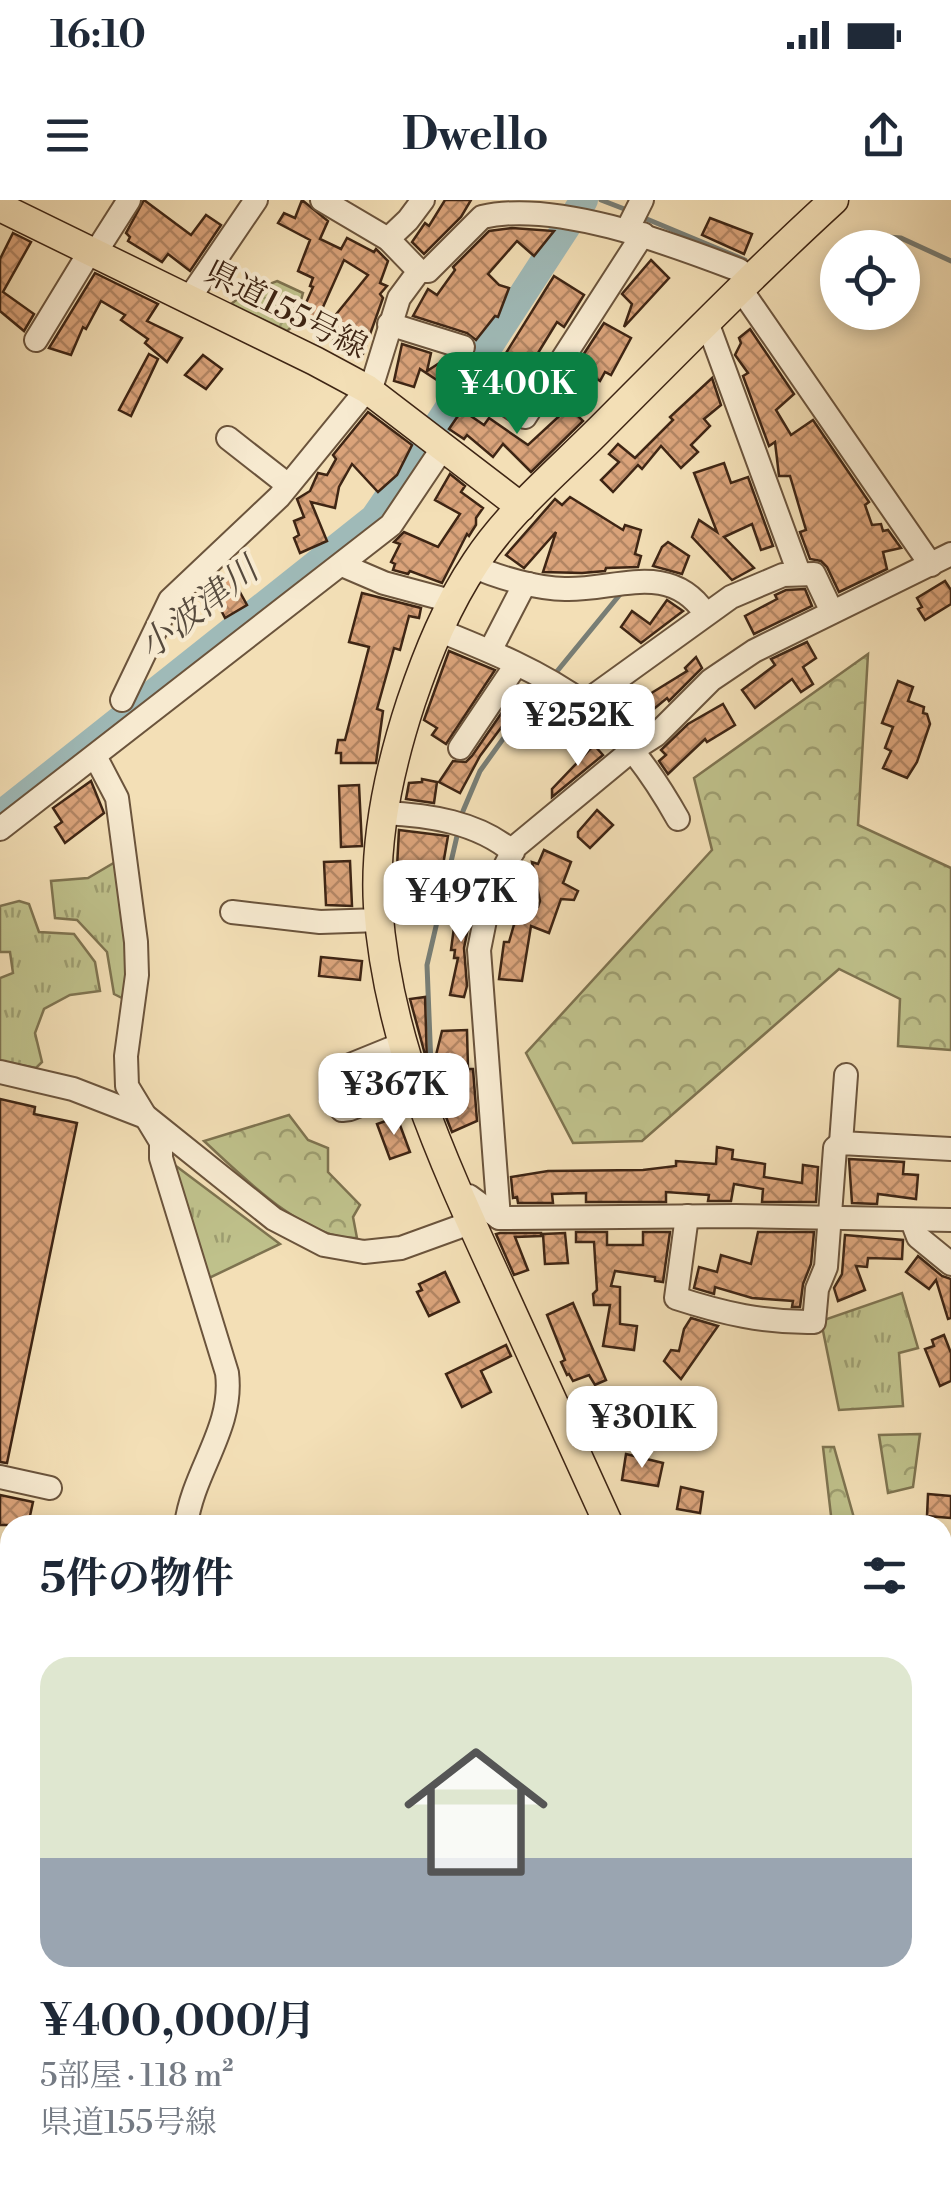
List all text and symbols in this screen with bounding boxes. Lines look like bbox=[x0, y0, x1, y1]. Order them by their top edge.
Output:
text: 16:10 bbox=[50, 12, 146, 59]
text: Dwello bbox=[402, 107, 549, 164]
icon: menu bbox=[40, 108, 95, 163]
icon: share bbox=[856, 108, 911, 163]
map controls bbox=[820, 230, 920, 330]
button: locate bbox=[820, 230, 920, 330]
street label: 県道155号線 bbox=[198, 252, 374, 368]
pin: ¥400K bbox=[447, 352, 587, 437]
text: ¥400K bbox=[458, 364, 576, 404]
water label: 小波津川 bbox=[131, 547, 271, 669]
pin: ¥252K bbox=[508, 684, 648, 769]
text: ¥252K bbox=[523, 696, 633, 736]
pin: ¥497K bbox=[391, 860, 531, 945]
text: ¥497K bbox=[406, 872, 516, 912]
pin: ¥367K bbox=[324, 1053, 464, 1138]
text: ¥367K bbox=[340, 1065, 448, 1105]
pin: ¥301K bbox=[572, 1386, 712, 1471]
text: ¥301K bbox=[588, 1398, 696, 1438]
icon: filters bbox=[857, 1548, 912, 1603]
text: 5件の物件 bbox=[40, 1553, 234, 1606]
icon: home bbox=[386, 1722, 566, 1902]
text: ¥400,000/月 bbox=[40, 1996, 316, 2049]
text: 5部屋 · 118 m² bbox=[40, 2056, 234, 2096]
text: 県道155号線 bbox=[40, 2103, 217, 2143]

